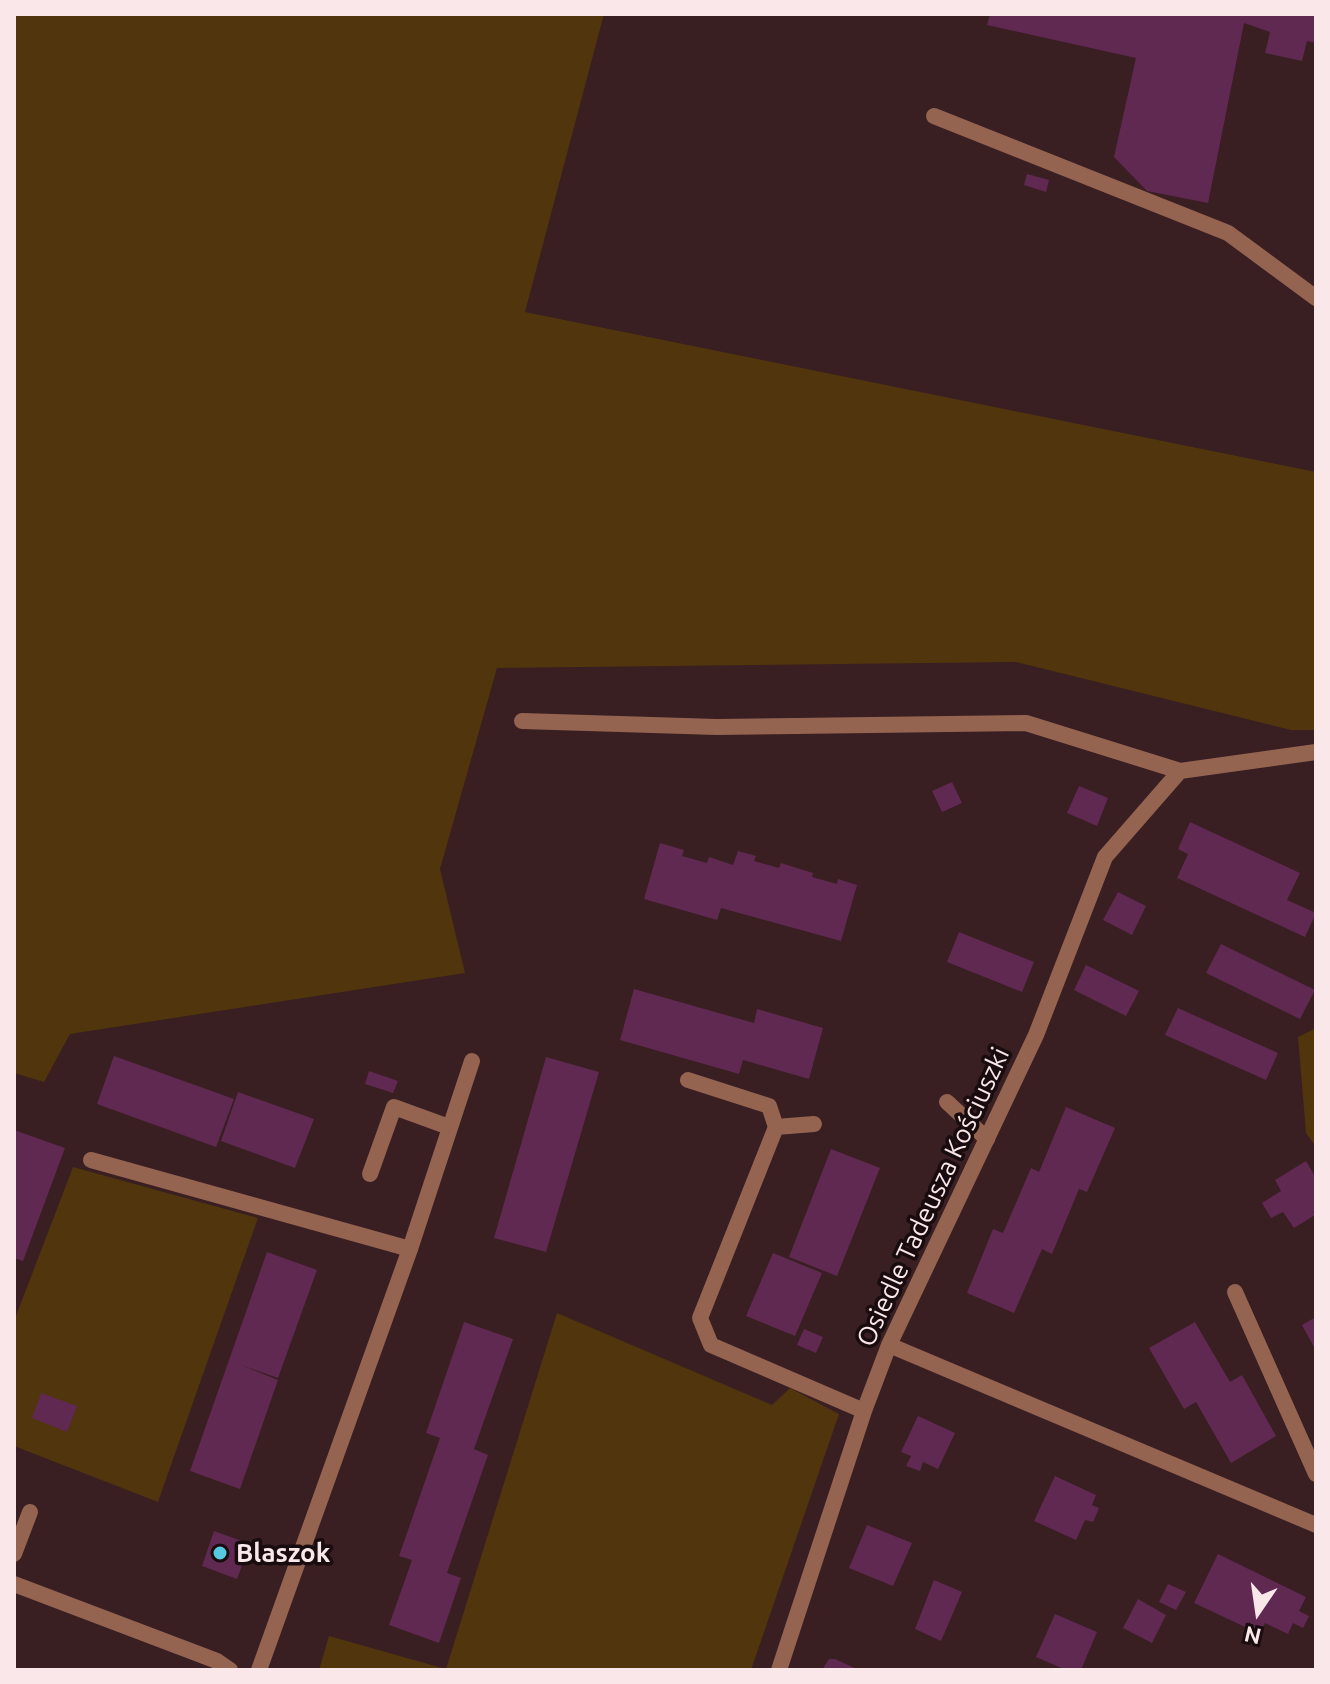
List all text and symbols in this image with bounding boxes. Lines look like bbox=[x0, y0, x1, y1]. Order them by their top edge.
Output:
street label: Osiedle Tadeusza Kościuszki bbox=[850, 1043, 1016, 1351]
place label: Blaszok bbox=[236, 1537, 330, 1569]
marker: Blaszok bbox=[211, 1544, 229, 1562]
north arrow bbox=[1218, 1572, 1298, 1652]
text: N bbox=[1242, 1622, 1263, 1650]

